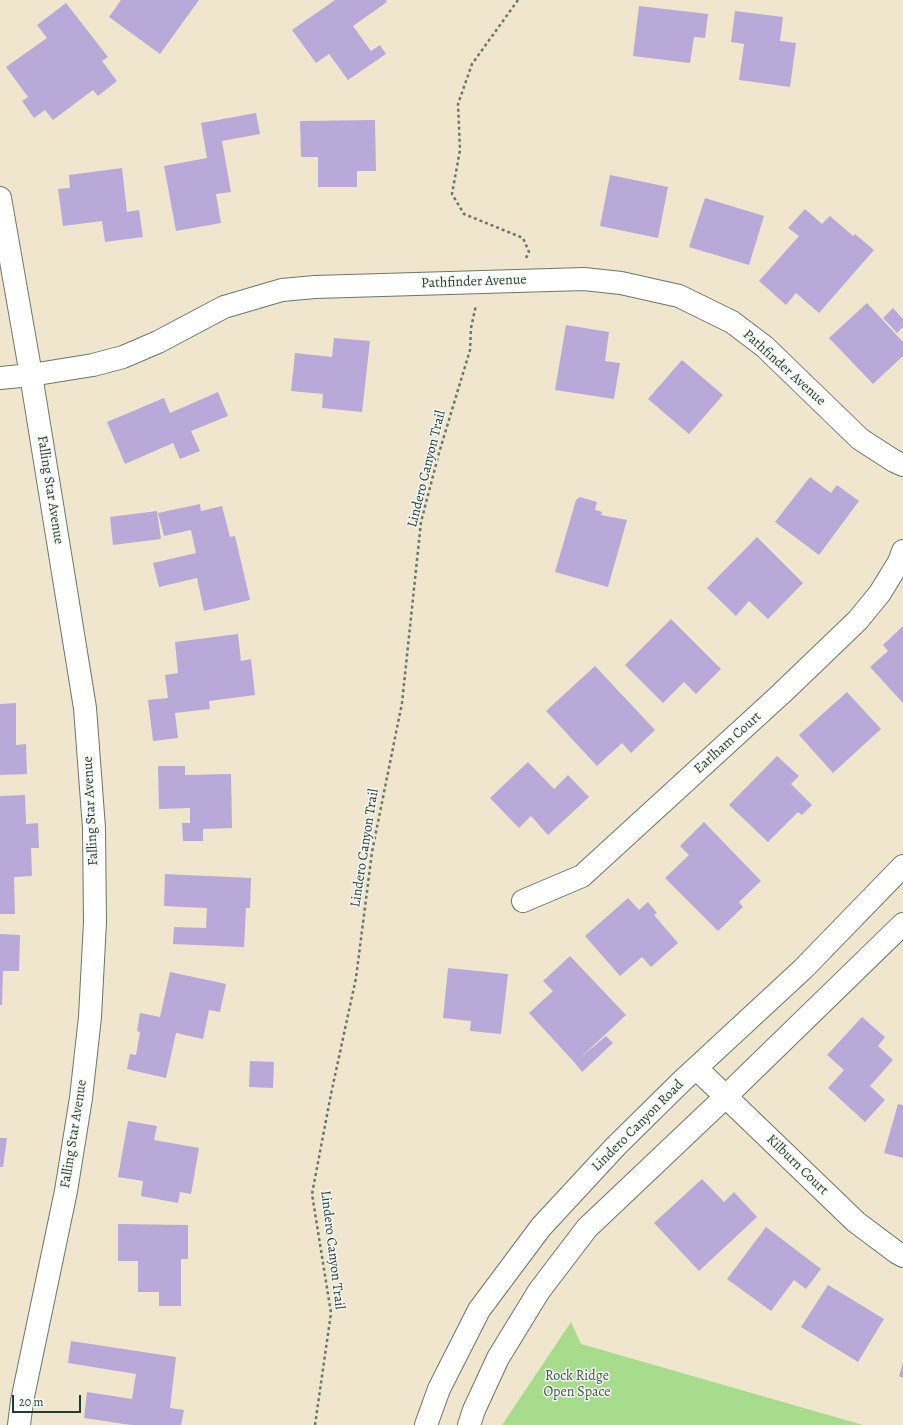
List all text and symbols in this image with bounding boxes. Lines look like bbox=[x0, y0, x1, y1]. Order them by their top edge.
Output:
street label: Pathfinder Avenue bbox=[421, 272, 527, 292]
street label: Pathfinder Avenue bbox=[739, 326, 829, 410]
street label: Lindero Canyon Trail bbox=[404, 409, 450, 529]
street label: Falling Star Avenue bbox=[33, 435, 67, 545]
street label: Earlham Court bbox=[691, 708, 765, 778]
street label: Falling Star Avenue bbox=[80, 756, 102, 866]
street label: Lindero Canyon Trail bbox=[347, 787, 383, 909]
street label: Lindero Canyon Road bbox=[589, 1077, 687, 1175]
street label: Falling Star Avenue bbox=[57, 1079, 91, 1189]
street label: Kilburn Court bbox=[763, 1131, 831, 1199]
street label: Lindero Canyon Trail bbox=[316, 1189, 348, 1311]
park label: Rock Ridge Open Space bbox=[543, 1369, 611, 1402]
scale bar bbox=[14, 1387, 83, 1413]
text: 20 m bbox=[19, 1394, 43, 1410]

